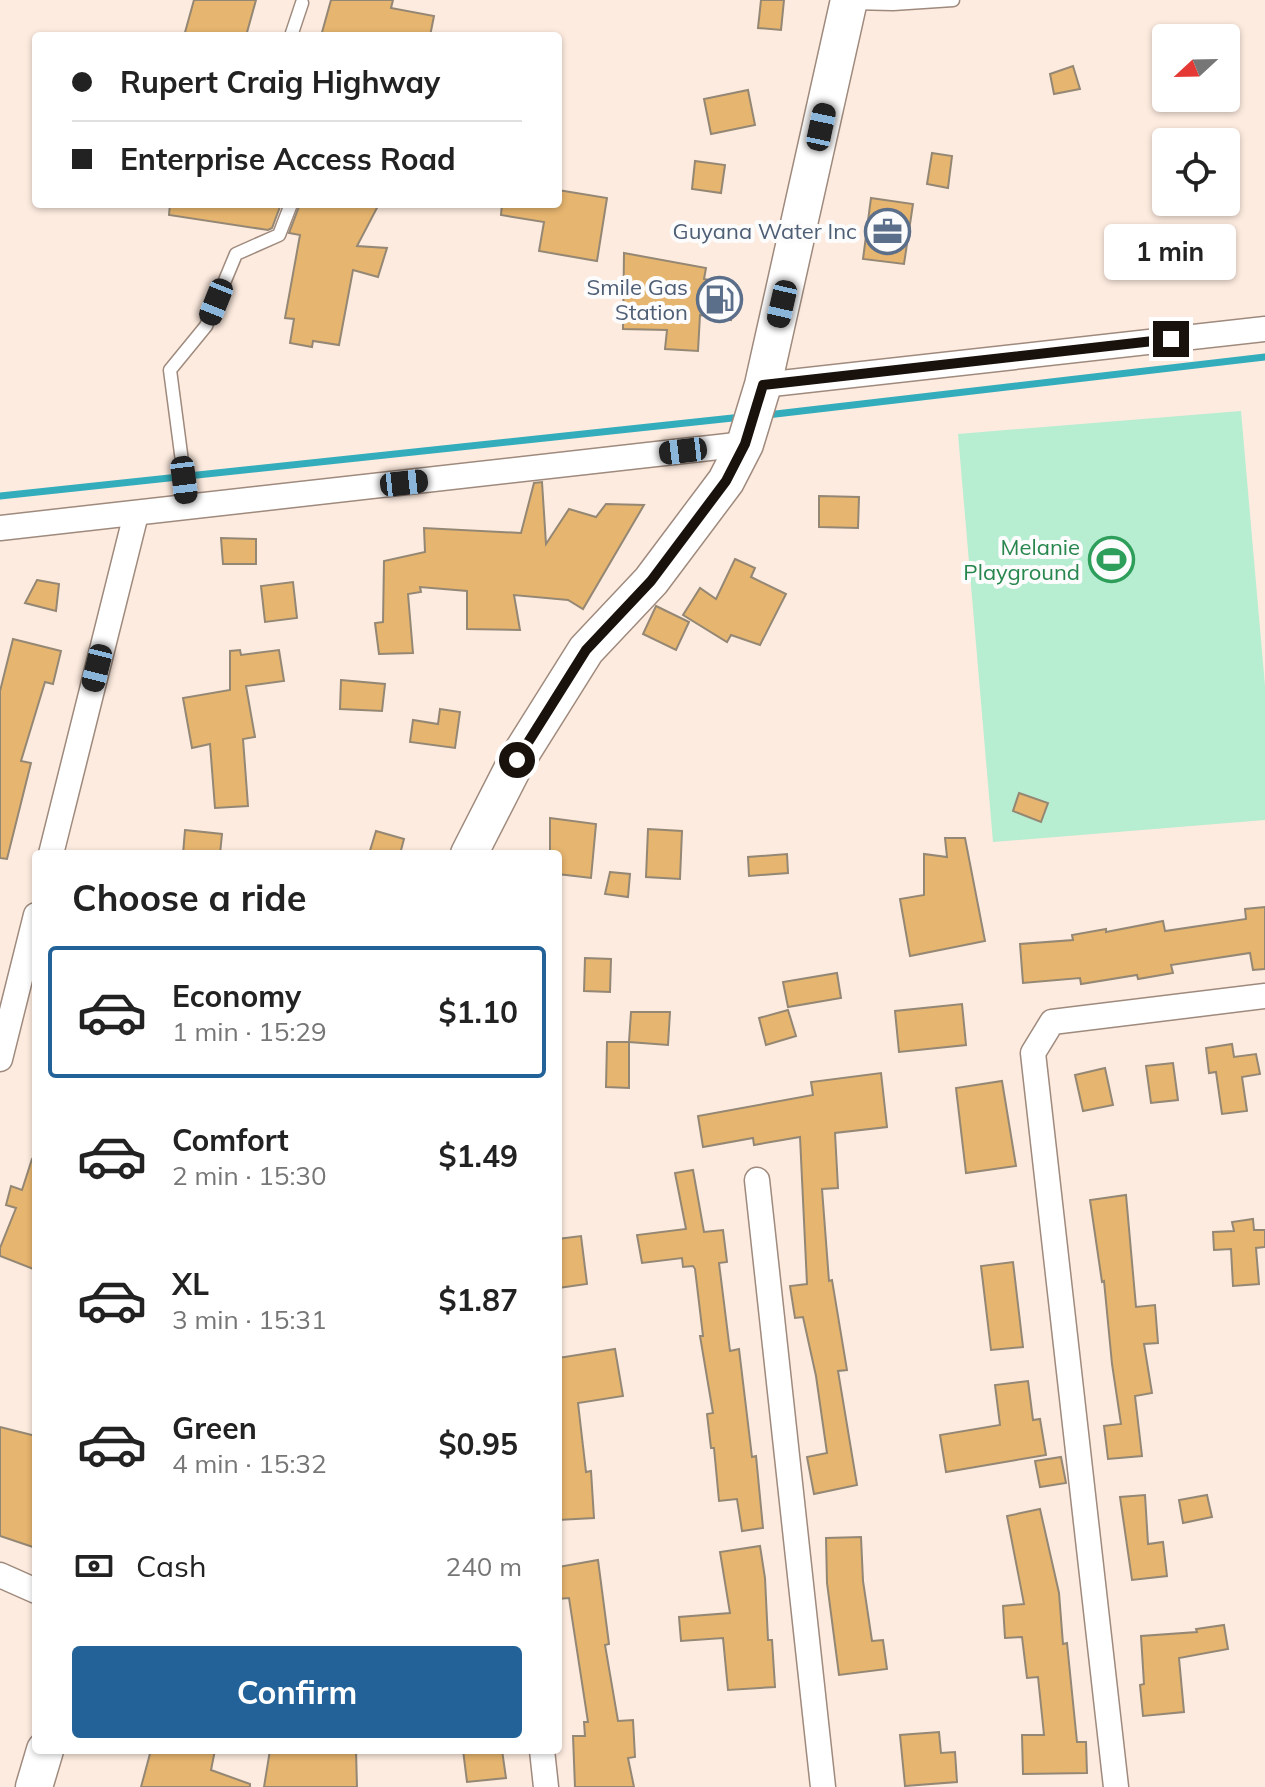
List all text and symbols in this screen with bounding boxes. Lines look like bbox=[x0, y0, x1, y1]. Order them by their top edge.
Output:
north arrow bbox=[1152, 24, 1240, 112]
map controls bbox=[1152, 24, 1240, 216]
text: Rupert Craig Highway bbox=[120, 63, 440, 101]
car bbox=[804, 101, 838, 153]
button: locate bbox=[1152, 128, 1240, 216]
text: Enterprise Access Road bbox=[120, 140, 456, 178]
office icon: Guyana Water Inc bbox=[864, 207, 912, 255]
place label: Guyana Water Inc bbox=[673, 217, 857, 245]
callout: 1 min bbox=[1105, 223, 1237, 279]
text: 1 min bbox=[1136, 235, 1204, 268]
place label: Smile Gas Station bbox=[587, 273, 688, 326]
car bbox=[196, 275, 236, 329]
fuel station icon: Smile Gas Station bbox=[695, 276, 743, 324]
car bbox=[765, 278, 799, 330]
route end bbox=[1153, 321, 1189, 357]
car bbox=[658, 436, 708, 466]
car bbox=[169, 455, 199, 505]
car bbox=[379, 469, 429, 497]
place label: Melanie Playground bbox=[963, 533, 1080, 586]
sports icon: Melanie Playground bbox=[1087, 536, 1135, 584]
car bbox=[80, 642, 114, 694]
route start bbox=[499, 742, 535, 778]
text: Choose a ride bbox=[72, 875, 306, 920]
icon: car bbox=[76, 976, 148, 1048]
text: Economy bbox=[172, 977, 301, 1015]
text: $1.10 bbox=[439, 993, 518, 1031]
text: 1 min · 15:29 bbox=[172, 1015, 327, 1048]
icon: car bbox=[76, 1120, 148, 1192]
text: Comfort bbox=[172, 1121, 289, 1159]
text: $1.49 bbox=[439, 1137, 518, 1175]
text: 2 min · 15:30 bbox=[172, 1159, 327, 1192]
icon: car bbox=[76, 1264, 148, 1336]
text: XL bbox=[172, 1265, 209, 1303]
text: $1.87 bbox=[439, 1281, 518, 1319]
text: 3 min · 15:31 bbox=[172, 1303, 327, 1336]
icon: car bbox=[76, 1408, 148, 1480]
text: Green bbox=[172, 1409, 257, 1447]
text: $0.95 bbox=[439, 1425, 518, 1463]
text: 4 min · 15:32 bbox=[172, 1447, 327, 1480]
icon: cash bbox=[72, 1544, 116, 1588]
text: Cash bbox=[136, 1547, 207, 1585]
text: 240 m bbox=[446, 1550, 522, 1583]
button: Confirm bbox=[72, 1646, 522, 1738]

